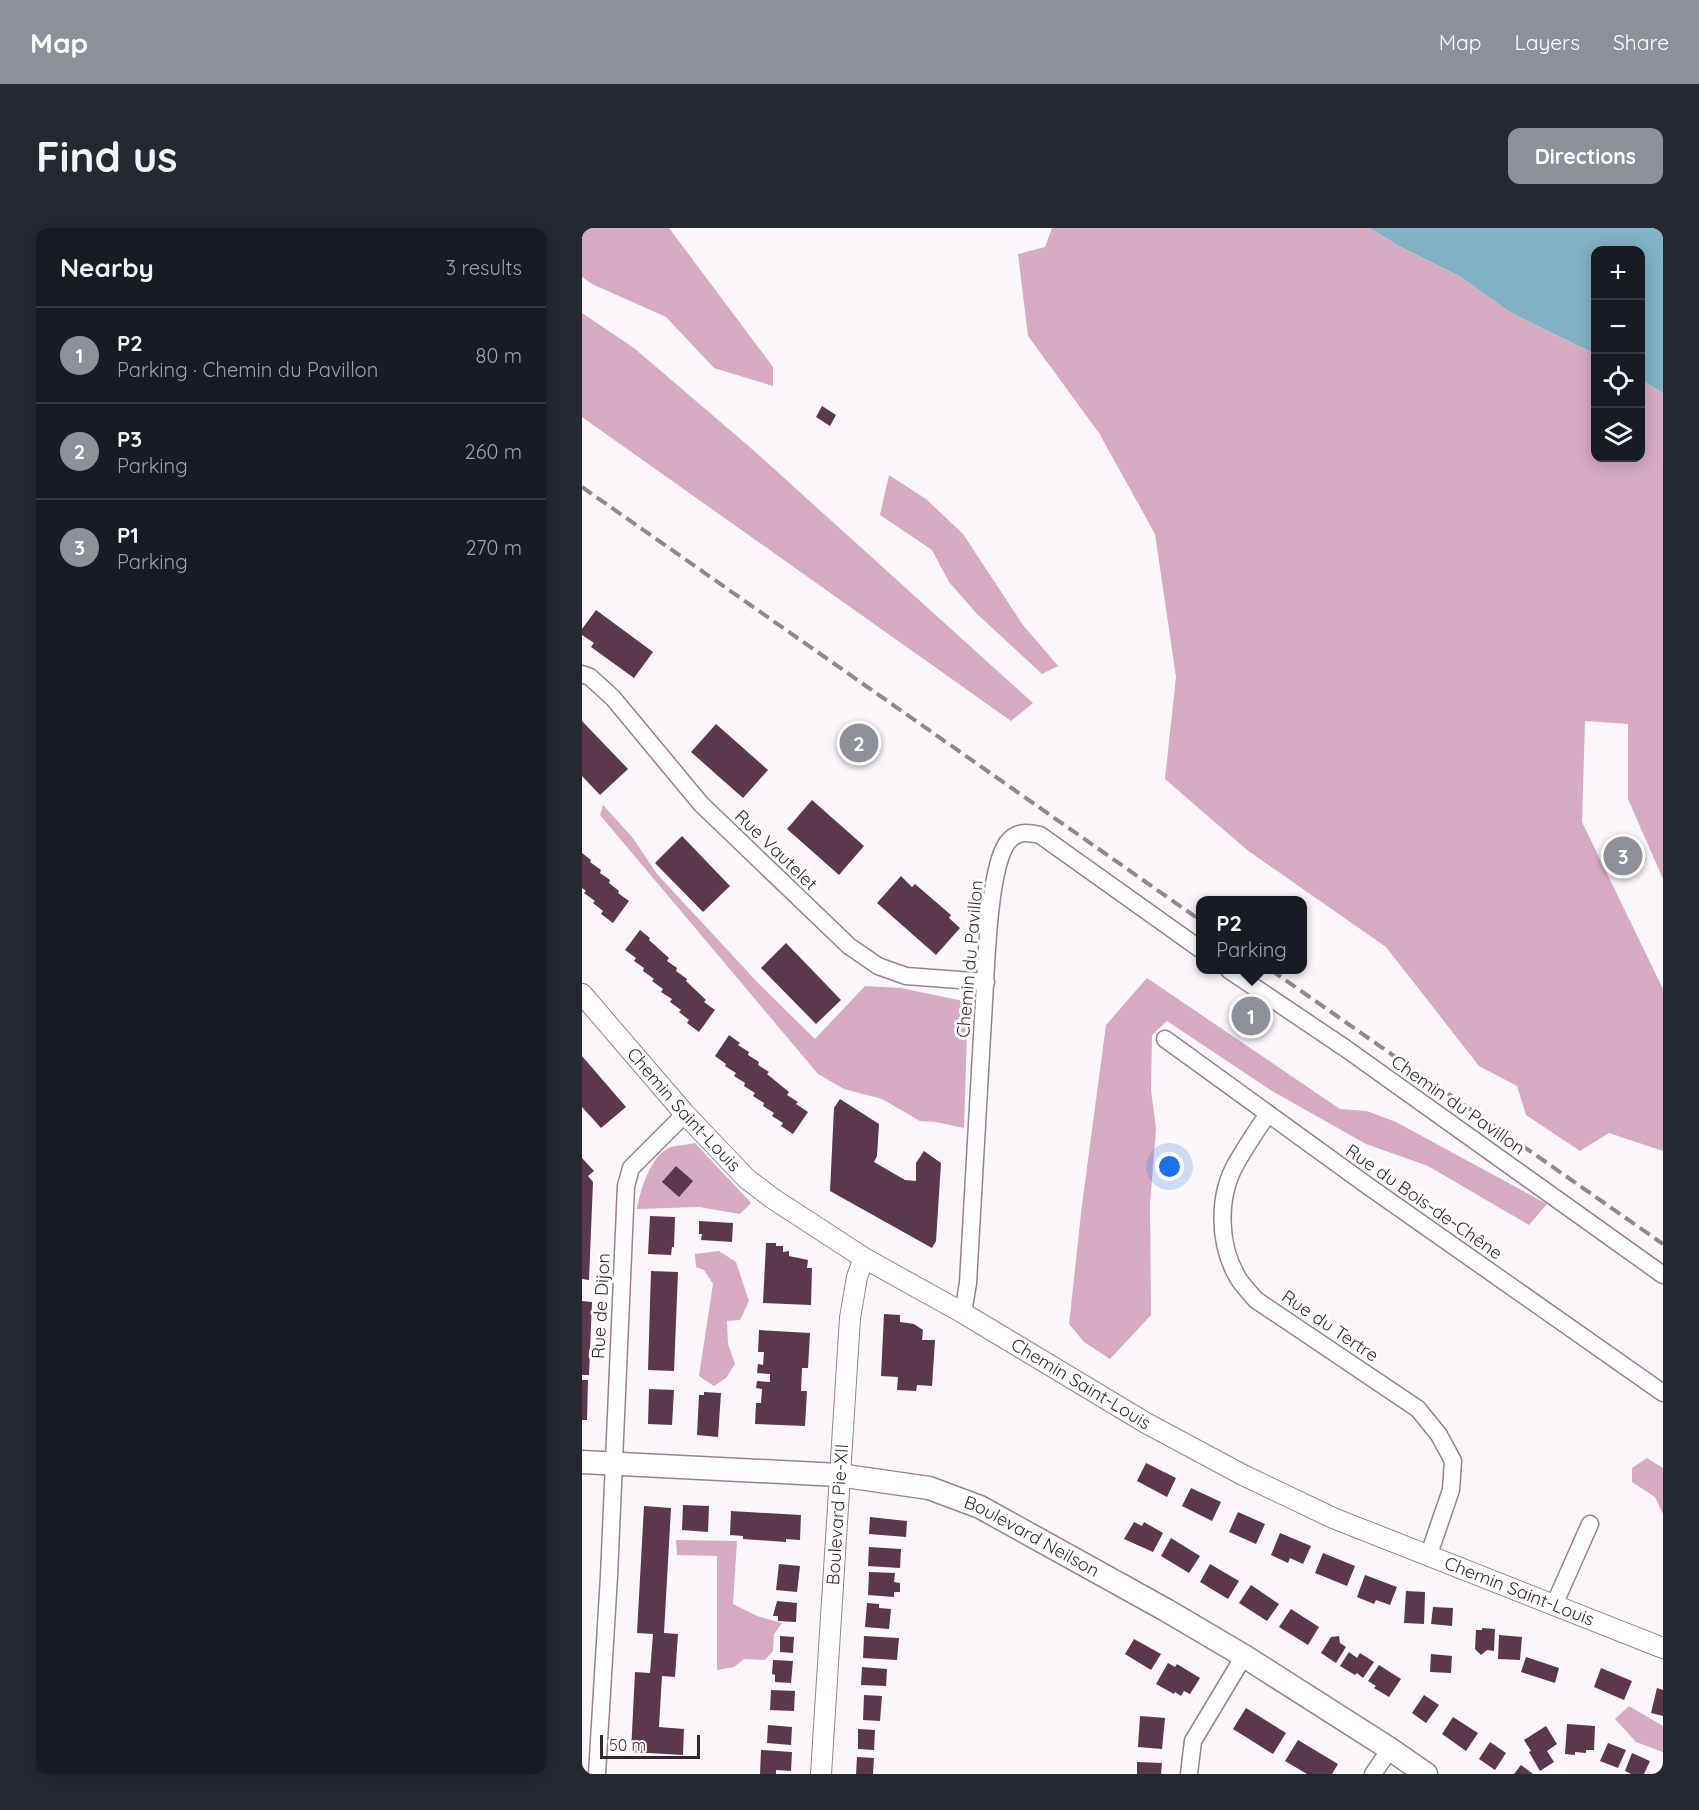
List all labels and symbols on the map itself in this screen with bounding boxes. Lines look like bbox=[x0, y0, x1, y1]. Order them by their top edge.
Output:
pin: 2 bbox=[840, 720, 878, 766]
street label: Rue Vautelet bbox=[730, 804, 823, 895]
pin: 3 bbox=[1604, 834, 1642, 878]
street label: Chemin du Pavillon bbox=[951, 879, 988, 1039]
pin: 1 bbox=[1232, 994, 1270, 1038]
street label: Chemin Saint-Louis bbox=[622, 1043, 746, 1176]
street label: Chemin du Pavillon bbox=[1387, 1050, 1530, 1159]
street label: Rue du Bois-de-Chêne bbox=[1341, 1139, 1507, 1264]
your location bbox=[1155, 1152, 1184, 1181]
street label: Rue de Dijon bbox=[586, 1252, 615, 1360]
street label: Rue du Tertre bbox=[1277, 1285, 1383, 1366]
street label: Chemin Saint-Louis bbox=[1007, 1333, 1155, 1434]
street label: Boulevard Pie-XII bbox=[821, 1443, 853, 1586]
street label: Boulevard Neilson bbox=[961, 1490, 1104, 1582]
street label: Chemin Saint-Louis bbox=[1441, 1551, 1598, 1631]
scale bar bbox=[600, 1732, 700, 1760]

